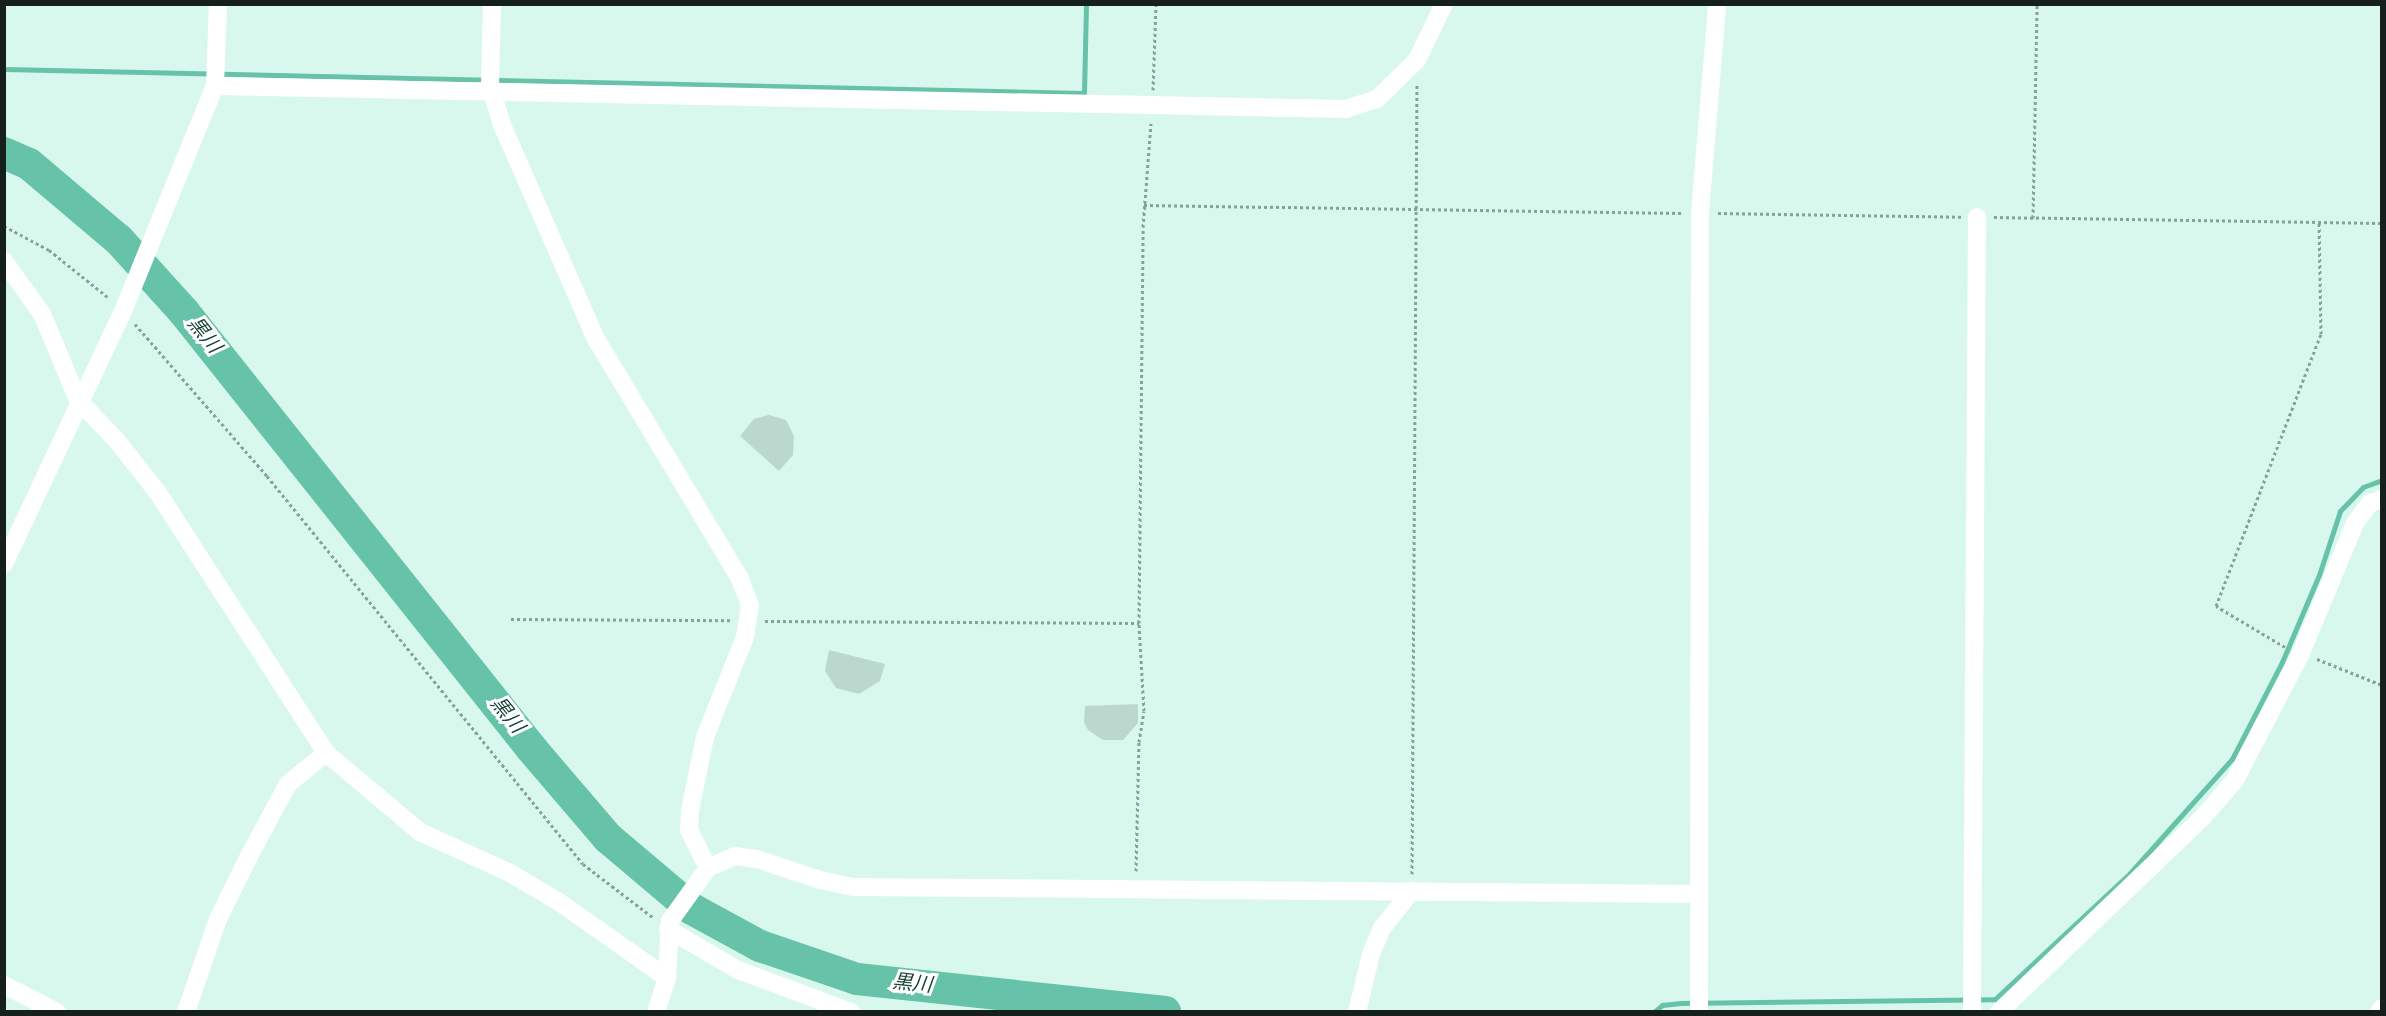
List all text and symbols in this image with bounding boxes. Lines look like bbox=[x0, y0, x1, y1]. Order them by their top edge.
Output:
water label: 黒川 bbox=[181, 313, 225, 359]
water label: 黒川 bbox=[484, 693, 528, 739]
water label: 黒川 bbox=[891, 971, 933, 999]

